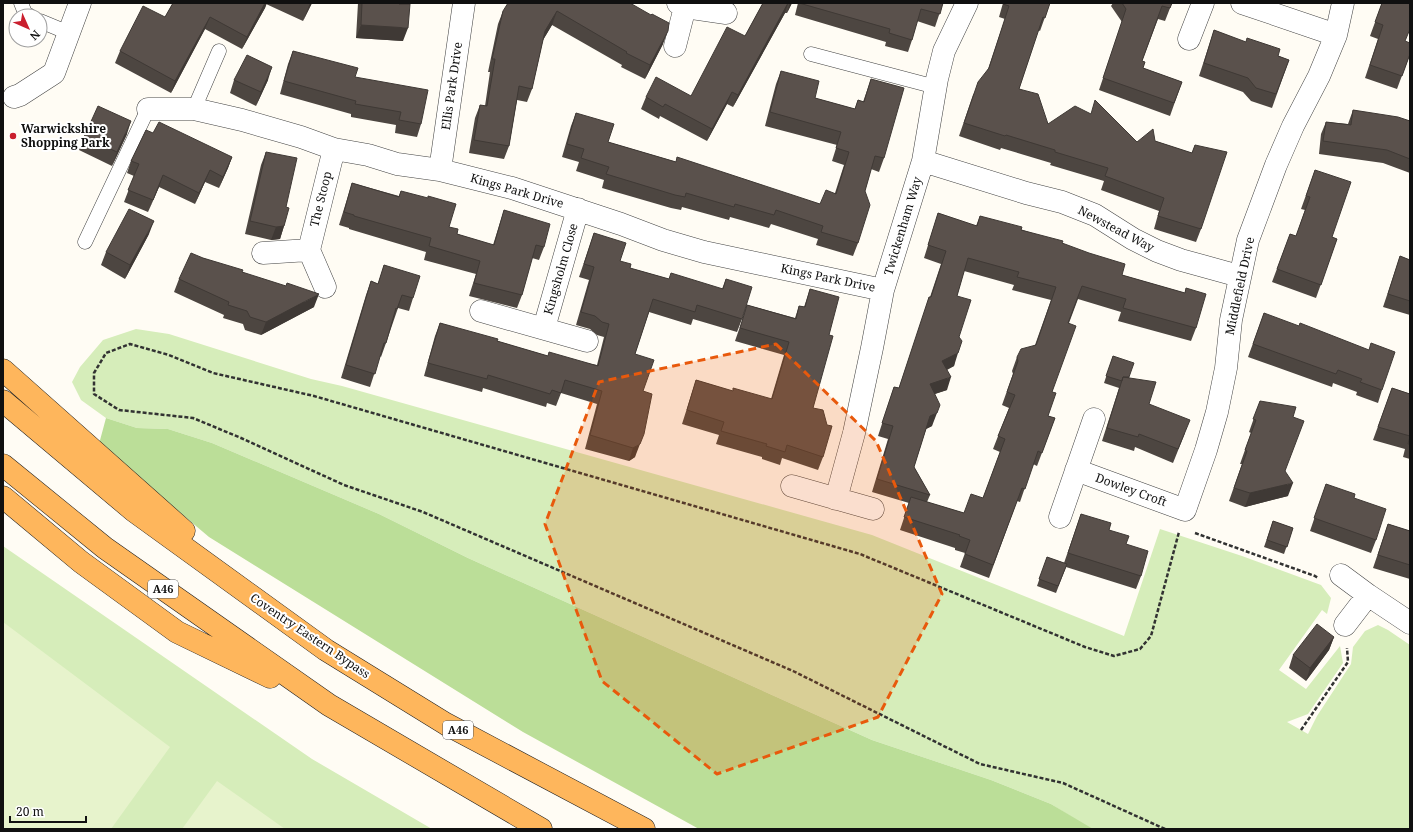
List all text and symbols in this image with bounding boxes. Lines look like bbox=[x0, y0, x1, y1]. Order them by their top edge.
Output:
north arrow bbox=[8, 8, 48, 48]
text: N bbox=[27, 27, 44, 44]
street label: Ellis Park Drive bbox=[437, 41, 466, 131]
place label: Warwickshire Shopping Park bbox=[21, 120, 110, 151]
marker: Warwickshire Shopping Park bbox=[8, 131, 18, 141]
street label: The Stoop bbox=[305, 169, 336, 228]
street label: Kings Park Drive bbox=[468, 169, 566, 212]
street label: Twickenham Way bbox=[879, 174, 926, 277]
street label: Newstead Way bbox=[1075, 201, 1158, 256]
street label: Kingsholm Close bbox=[539, 221, 582, 317]
street label: Middlefield Drive bbox=[1221, 235, 1258, 337]
street label: Kings Park Drive bbox=[779, 259, 877, 296]
street label: Dowley Croft bbox=[1093, 469, 1169, 510]
road number: A46 bbox=[148, 580, 178, 598]
street label: Coventry Eastern Bypass bbox=[247, 589, 374, 682]
road number: A46 bbox=[443, 721, 473, 739]
scale bar bbox=[10, 798, 86, 824]
text: 20 m bbox=[16, 803, 44, 820]

